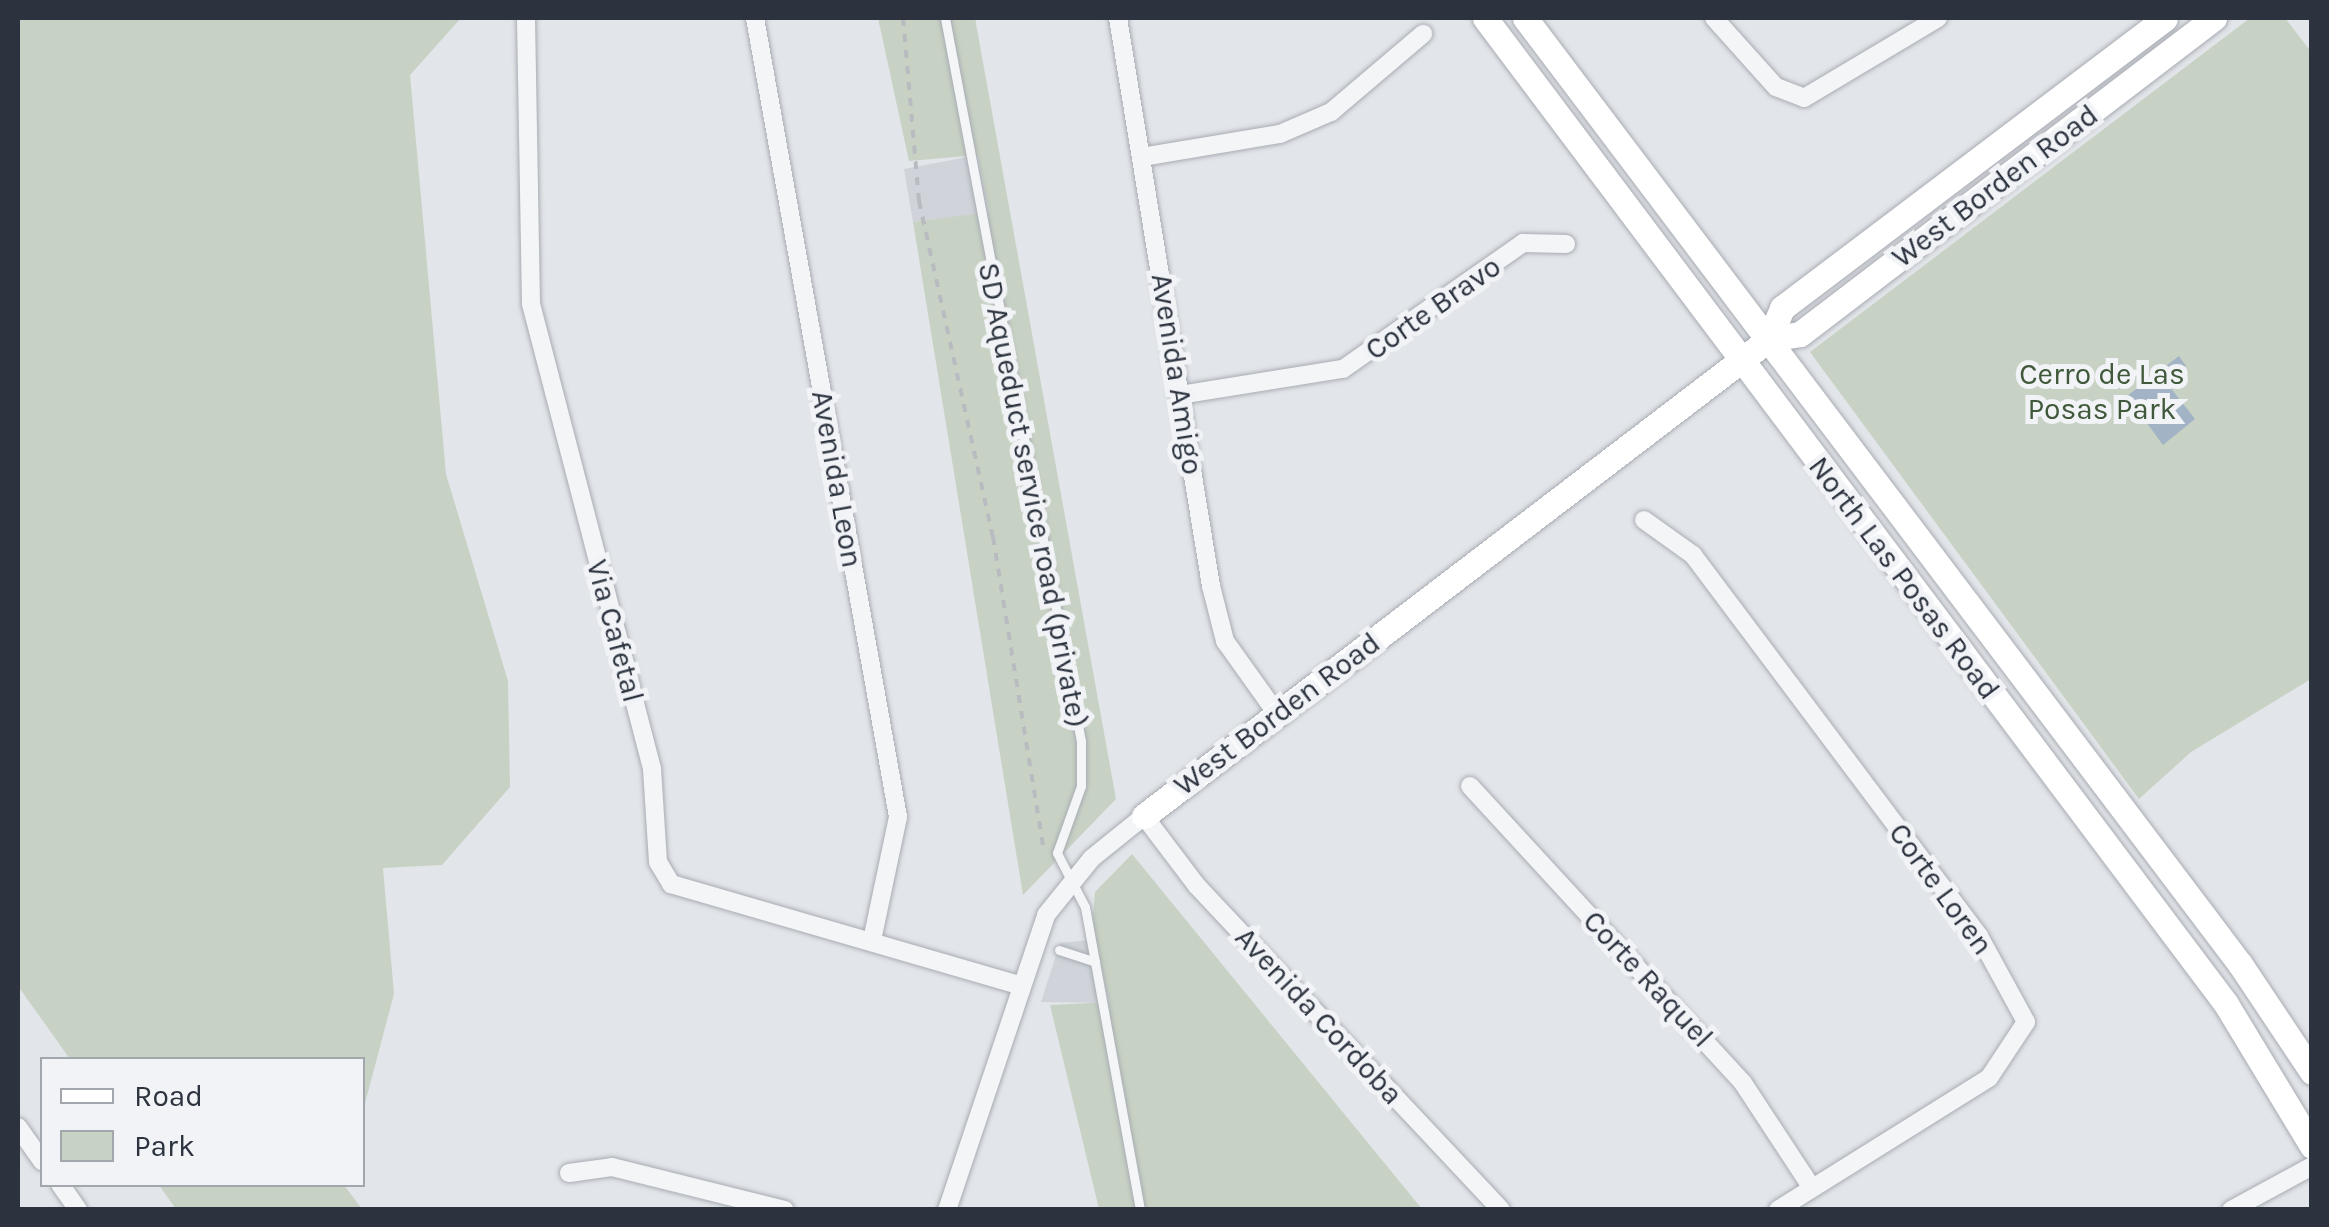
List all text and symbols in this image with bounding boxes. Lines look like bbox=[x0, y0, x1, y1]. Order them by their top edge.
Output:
street label: West Borden Road bbox=[1885, 97, 2105, 275]
street label: Corte Bravo bbox=[1358, 248, 1508, 368]
street label: SD Aqueduct service road (private) bbox=[970, 259, 1096, 731]
street label: Avenida Amigo bbox=[1143, 271, 1211, 477]
park label: Cerro de Las Posas Park bbox=[2019, 356, 2185, 426]
street label: Avenida Leon bbox=[804, 388, 870, 570]
street label: North Las Posas Road bbox=[1801, 449, 2007, 707]
street label: Via Cafetal bbox=[579, 556, 651, 706]
street label: West Borden Road bbox=[1167, 625, 1387, 803]
street label: Corte Loren bbox=[1881, 816, 2001, 962]
street label: Corte Raquel bbox=[1576, 903, 1720, 1055]
street label: Avenida Cordoba bbox=[1228, 920, 1410, 1112]
legend bbox=[40, 1057, 365, 1187]
text: Road bbox=[134, 1078, 203, 1114]
text: Park bbox=[134, 1128, 195, 1164]

